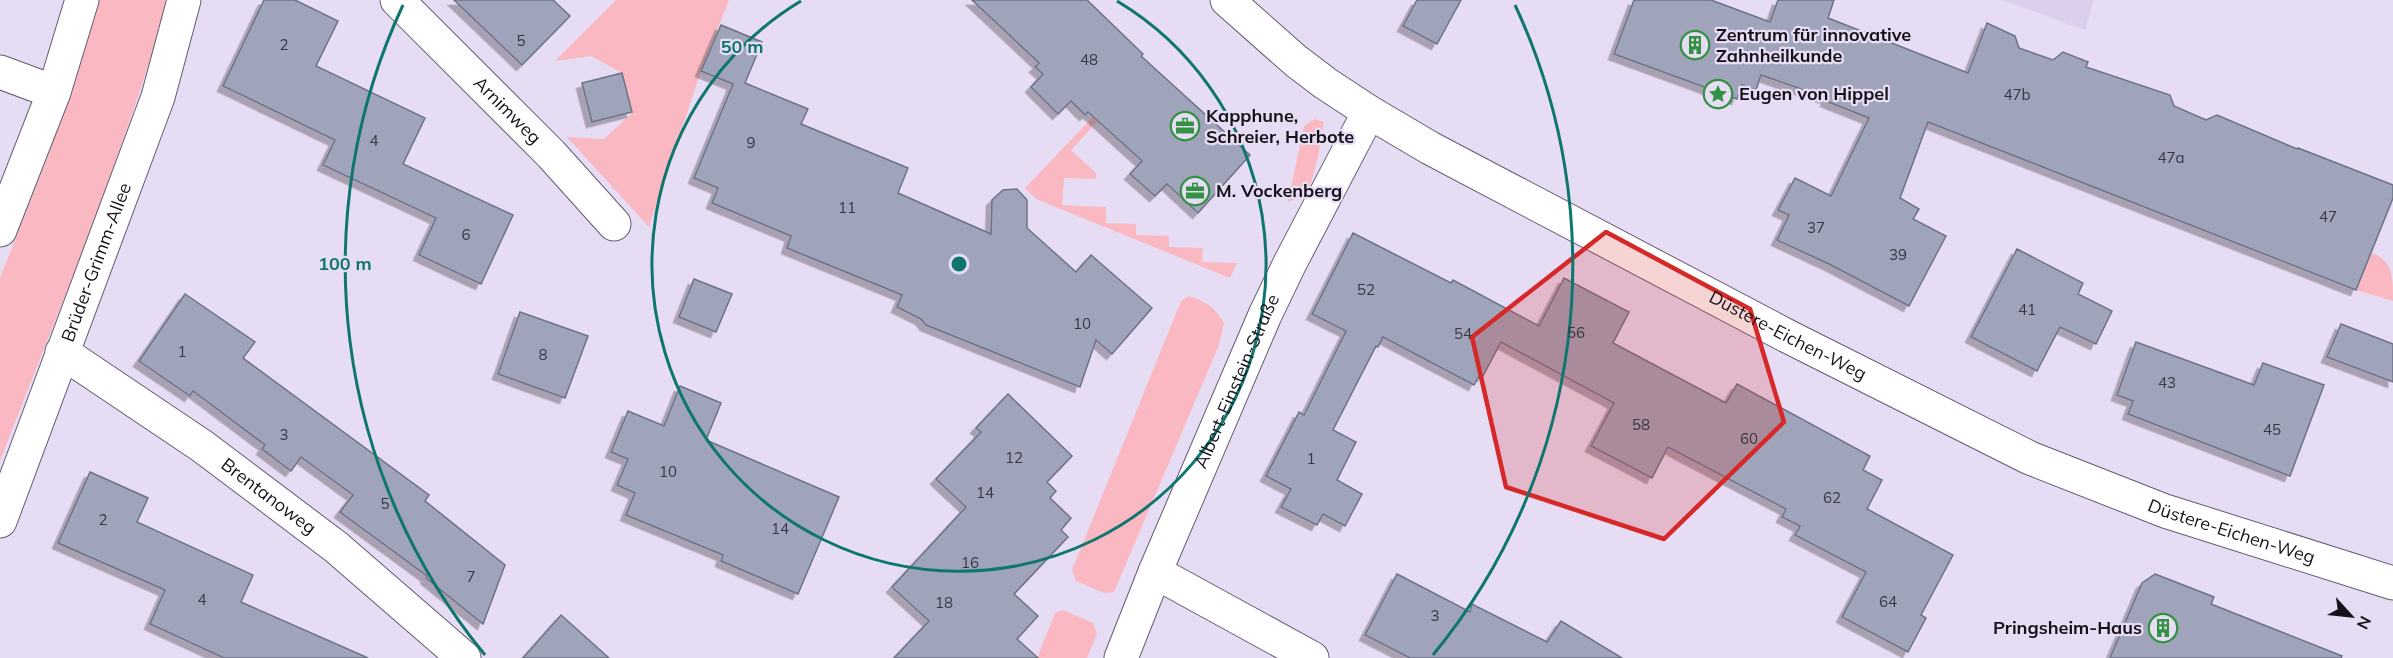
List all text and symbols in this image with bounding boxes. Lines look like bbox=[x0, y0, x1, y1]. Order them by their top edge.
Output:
place label: Zentrum für innovative Zahnheilkunde bbox=[1716, 23, 1911, 67]
building icon: Zentrum für innovative Zahnheilkunde bbox=[1679, 29, 1711, 61]
house number: 5 bbox=[516, 31, 526, 50]
house number: 2 bbox=[279, 35, 289, 54]
text: 50 m bbox=[721, 35, 763, 58]
house number: 48 bbox=[1080, 50, 1098, 69]
street label: Arnimweg bbox=[469, 71, 546, 149]
place icon: Eugen von Hippel bbox=[1702, 78, 1734, 110]
place label: Eugen von Hippel bbox=[1739, 82, 1889, 105]
house number: 47b bbox=[2003, 85, 2031, 104]
place label: Kapphune, Schreier, Herbote bbox=[1206, 104, 1354, 148]
office icon: Kapphune, Schreier, Herbote bbox=[1169, 110, 1201, 142]
house number: 4 bbox=[369, 131, 379, 150]
house number: 9 bbox=[746, 133, 756, 152]
house number: 47a bbox=[2157, 148, 2185, 167]
office icon: M. Vockenberg bbox=[1179, 175, 1211, 207]
street label: Brüder-Grimm-Allee bbox=[56, 179, 136, 345]
place label: M. Vockenberg bbox=[1216, 179, 1342, 202]
house number: 11 bbox=[838, 198, 856, 217]
house number: 47 bbox=[2319, 207, 2337, 226]
house number: 37 bbox=[1807, 218, 1825, 237]
house number: 6 bbox=[461, 225, 471, 244]
house number: 39 bbox=[1889, 245, 1907, 264]
text: 100 m bbox=[318, 252, 372, 275]
centre of rings bbox=[949, 254, 969, 274]
house number: 52 bbox=[1357, 280, 1375, 299]
street label: Düstere-Eichen-Weg bbox=[1705, 285, 1871, 385]
street label: Albert-Einstein-Straße bbox=[1189, 290, 1284, 472]
house number: 41 bbox=[2018, 300, 2036, 319]
house number: 10 bbox=[1073, 314, 1091, 333]
house number: 56 bbox=[1567, 323, 1585, 342]
house number: 54 bbox=[1454, 324, 1472, 343]
house number: 1 bbox=[177, 342, 187, 361]
house number: 8 bbox=[538, 345, 548, 364]
house number: 43 bbox=[2158, 373, 2176, 392]
house number: 58 bbox=[1632, 415, 1650, 434]
house number: 45 bbox=[2263, 420, 2281, 439]
house number: 3 bbox=[279, 425, 289, 444]
house number: 60 bbox=[1740, 429, 1758, 448]
house number: 12 bbox=[1005, 448, 1023, 467]
house number: 1 bbox=[1306, 449, 1316, 468]
street label: Brentanoweg bbox=[217, 453, 321, 539]
house number: 10 bbox=[659, 462, 677, 481]
house number: 14 bbox=[976, 483, 994, 502]
house number: 62 bbox=[1823, 488, 1841, 507]
street label: Düstere-Eichen-Weg bbox=[2145, 493, 2318, 569]
house number: 5 bbox=[380, 494, 390, 513]
house number: 2 bbox=[98, 510, 108, 529]
house number: 14 bbox=[771, 519, 789, 538]
house number: 16 bbox=[961, 553, 979, 572]
house number: 7 bbox=[466, 567, 476, 586]
north arrow bbox=[2321, 586, 2381, 646]
house number: 4 bbox=[197, 590, 207, 609]
house number: 64 bbox=[1879, 592, 1897, 611]
house number: 18 bbox=[935, 593, 953, 612]
house number: 3 bbox=[1430, 606, 1440, 625]
building icon: Pringsheim-Haus bbox=[2147, 612, 2179, 644]
text: N bbox=[2353, 613, 2376, 633]
place label: Pringsheim-Haus bbox=[1993, 616, 2142, 639]

